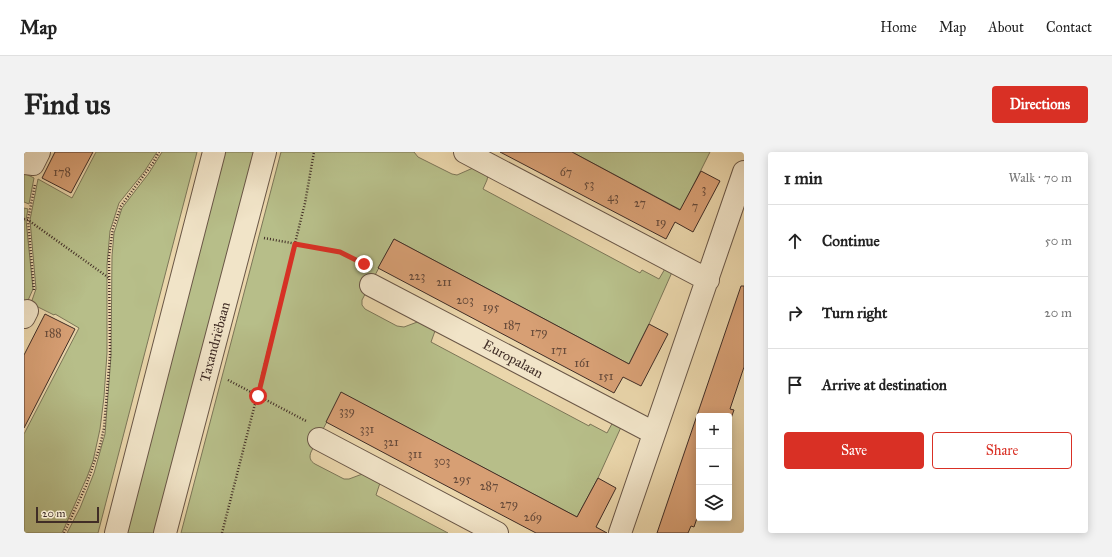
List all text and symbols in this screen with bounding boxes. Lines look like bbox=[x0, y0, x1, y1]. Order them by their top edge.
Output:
text: Map bbox=[20, 16, 57, 39]
text: Home bbox=[880, 19, 917, 36]
text: Map bbox=[939, 19, 966, 36]
text: About bbox=[988, 19, 1024, 36]
text: Contact bbox=[1046, 19, 1092, 36]
button: Directions bbox=[992, 86, 1088, 123]
text: Find us bbox=[24, 87, 110, 122]
house number: 178 bbox=[53, 165, 71, 179]
house number: 67 bbox=[560, 165, 572, 179]
text: 1 min bbox=[784, 168, 823, 189]
text: Walk · 70 m bbox=[1009, 170, 1072, 186]
house number: 53 bbox=[584, 177, 594, 191]
house number: 3 bbox=[702, 182, 707, 196]
house number: 43 bbox=[607, 190, 619, 204]
house number: 27 bbox=[634, 196, 646, 210]
house number: 7 bbox=[692, 199, 698, 213]
house number: 19 bbox=[655, 215, 667, 229]
icon: ahead bbox=[784, 230, 806, 252]
text: Continue bbox=[822, 232, 880, 250]
text: 50 m bbox=[1045, 233, 1072, 249]
route end bbox=[355, 255, 373, 273]
house number: 223 bbox=[409, 269, 425, 283]
house number: 211 bbox=[436, 275, 452, 289]
house number: 203 bbox=[456, 293, 474, 307]
street label: Taxandriëbaan bbox=[196, 300, 234, 384]
house number: 195 bbox=[483, 300, 500, 314]
icon: right bbox=[784, 302, 806, 324]
text: Turn right bbox=[822, 304, 887, 322]
text: 20 m bbox=[1044, 305, 1072, 321]
house number: 187 bbox=[503, 318, 521, 332]
house number: 179 bbox=[530, 325, 548, 339]
house number: 188 bbox=[44, 326, 62, 340]
street label: Europalaan bbox=[480, 336, 546, 382]
house number: 171 bbox=[551, 343, 567, 357]
house number: 161 bbox=[574, 356, 590, 370]
house number: 151 bbox=[599, 369, 614, 383]
icon: arrive bbox=[784, 374, 806, 396]
text: Arrive at destination bbox=[822, 376, 947, 394]
route start bbox=[249, 387, 267, 405]
house number: 339 bbox=[339, 404, 355, 418]
map controls bbox=[696, 413, 732, 521]
button: + bbox=[696, 413, 732, 449]
house number: 331 bbox=[360, 422, 374, 436]
button: Save bbox=[784, 432, 924, 469]
button: Share bbox=[932, 432, 1072, 469]
house number: 321 bbox=[383, 435, 399, 449]
house number: 311 bbox=[408, 447, 422, 461]
button: − bbox=[696, 449, 732, 485]
house number: 303 bbox=[434, 454, 450, 468]
house number: 295 bbox=[453, 472, 471, 486]
house number: 287 bbox=[480, 479, 498, 493]
button: layers bbox=[696, 485, 732, 521]
house number: 279 bbox=[500, 497, 518, 511]
scale bar bbox=[36, 505, 99, 524]
text: 20 m bbox=[42, 507, 65, 520]
house number: 269 bbox=[524, 510, 542, 524]

